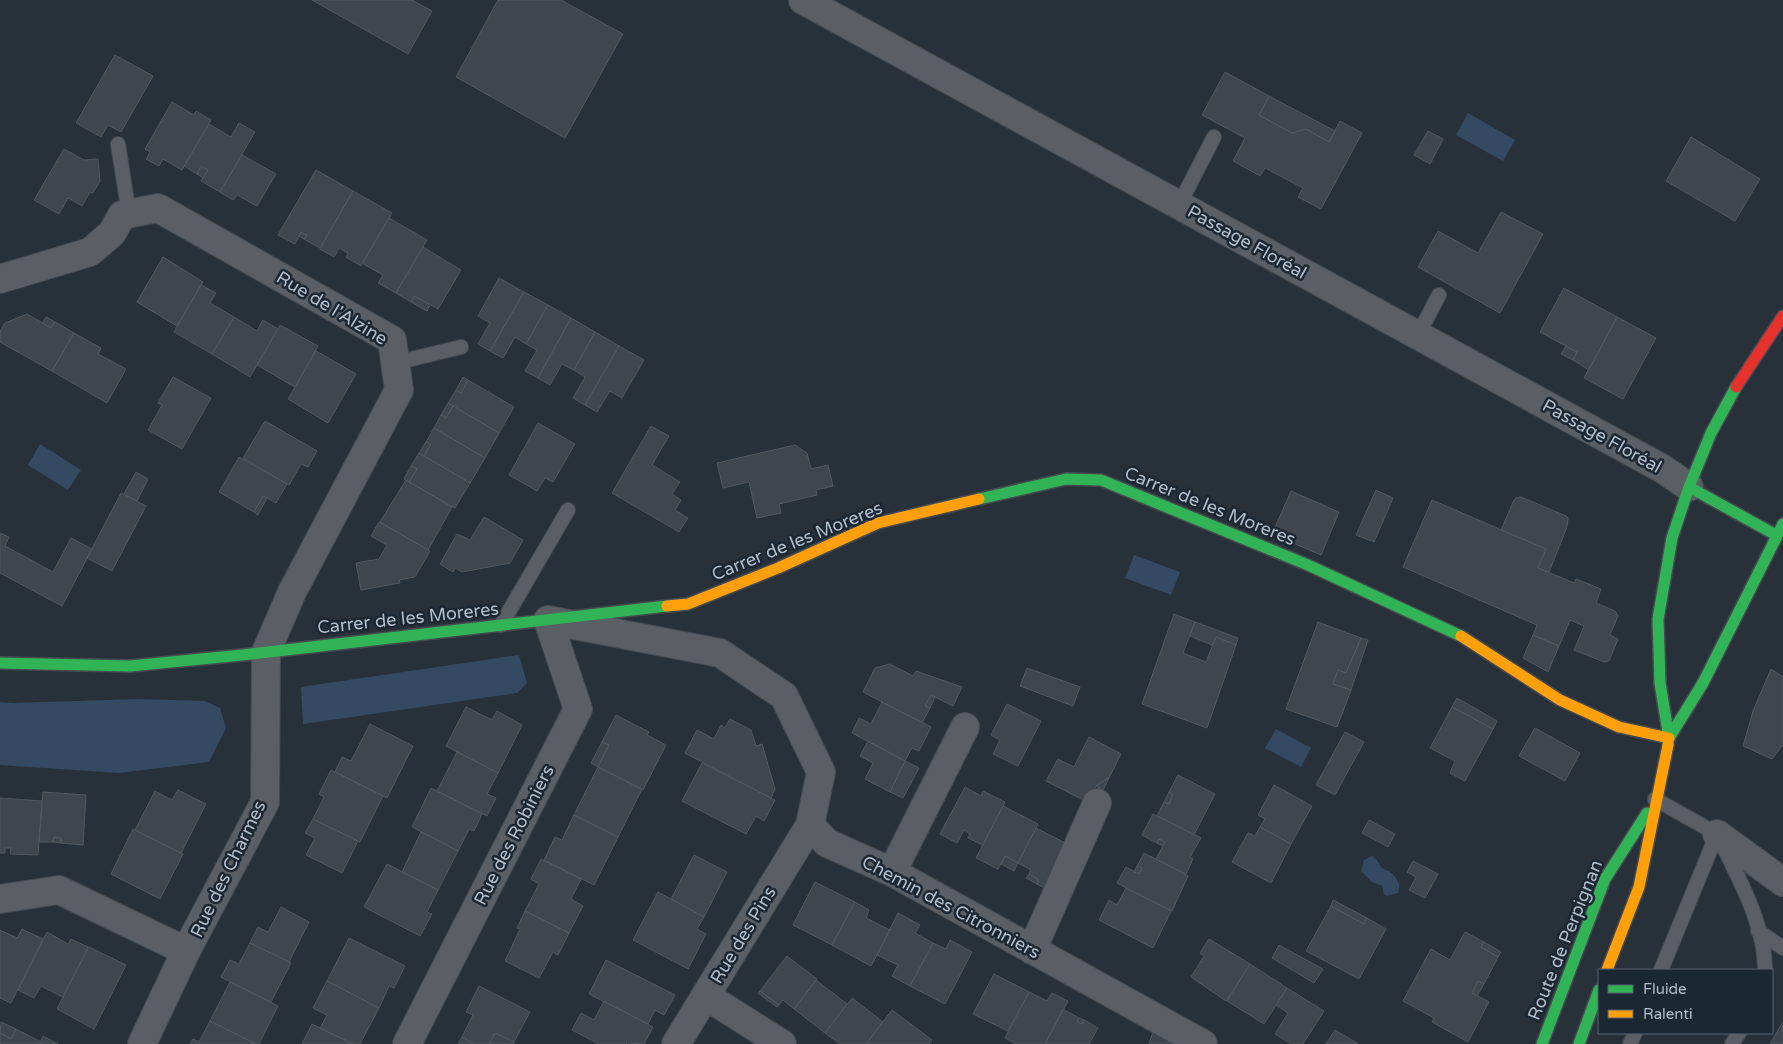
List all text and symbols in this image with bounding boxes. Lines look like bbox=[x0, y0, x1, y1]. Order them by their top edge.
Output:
street label: Passage Floréal bbox=[1183, 200, 1311, 284]
street label: Rue de l'Alzine bbox=[272, 266, 392, 350]
street label: Passage Floréal bbox=[1538, 394, 1666, 478]
street label: Carrer de les Moreres bbox=[1121, 462, 1299, 550]
street label: Carrer de les Moreres bbox=[708, 497, 886, 585]
street label: Carrer de les Moreres bbox=[316, 598, 500, 638]
street label: Rue des Robiniers bbox=[469, 761, 559, 909]
street label: Rue des Charmes bbox=[185, 797, 271, 941]
street label: Chemin des Citronniers bbox=[858, 851, 1044, 963]
street label: Route de Perpignan bbox=[1523, 857, 1607, 1023]
street label: Rue des Pins bbox=[705, 882, 781, 988]
legend bbox=[1598, 969, 1773, 1034]
text: Fluide bbox=[1643, 980, 1687, 998]
text: Ralenti bbox=[1643, 1005, 1693, 1023]

